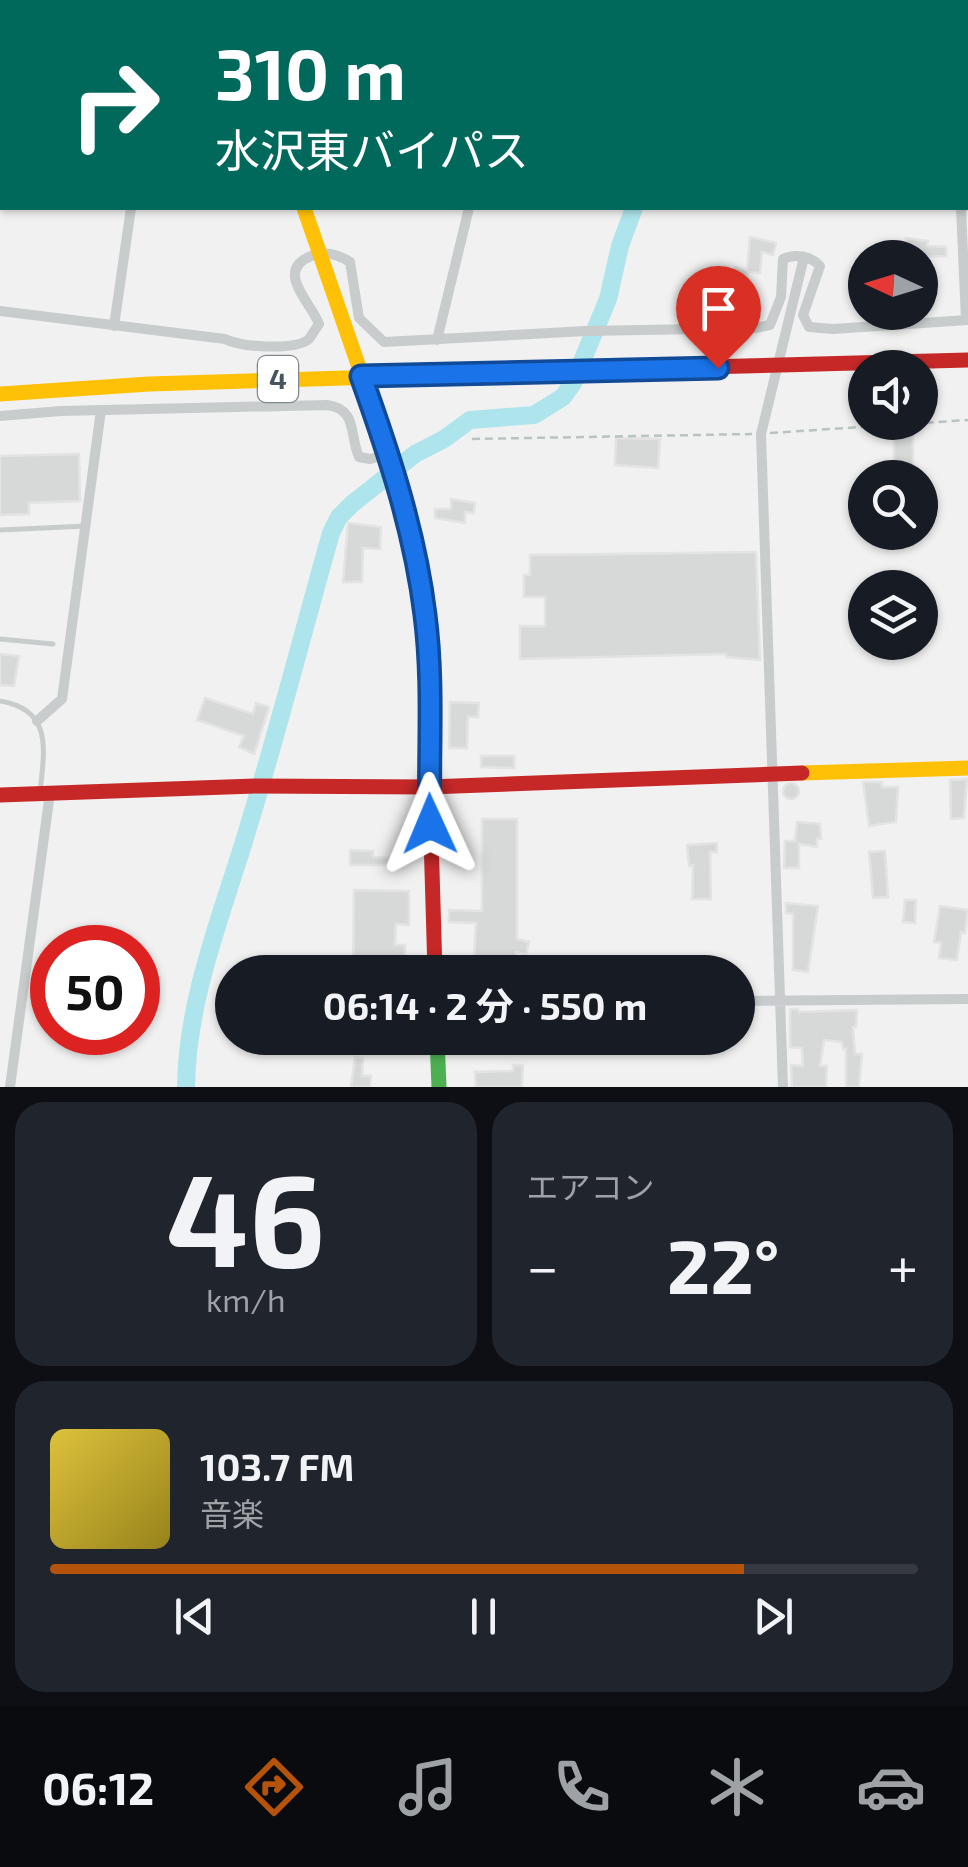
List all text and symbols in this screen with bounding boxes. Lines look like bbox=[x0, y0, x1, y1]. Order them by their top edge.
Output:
text: 310 m bbox=[215, 30, 406, 114]
icon: right bbox=[50, 40, 180, 170]
text: 水沢東バイパス bbox=[215, 122, 529, 176]
north arrow bbox=[848, 240, 938, 330]
map controls bbox=[848, 240, 938, 660]
pin bbox=[676, 266, 761, 369]
icon: arrive bbox=[691, 281, 746, 336]
button: sound bbox=[848, 350, 938, 440]
road number: 4 bbox=[258, 356, 298, 402]
button: search bbox=[848, 460, 938, 550]
button: layers bbox=[848, 570, 938, 660]
position arrow bbox=[378, 772, 482, 876]
speed limit sign: 50 bbox=[30, 925, 160, 1055]
text: 06:14 · 2 分 · 550 m bbox=[323, 982, 647, 1028]
text: 46 bbox=[166, 1137, 326, 1293]
text: エアコン bbox=[527, 1167, 655, 1205]
text: 22° bbox=[667, 1219, 780, 1309]
text: − bbox=[527, 1232, 559, 1298]
text: + bbox=[888, 1232, 918, 1298]
text: km/h bbox=[206, 1280, 285, 1318]
text: 103.7 FM bbox=[200, 1443, 354, 1489]
text: 音楽 bbox=[200, 1494, 264, 1532]
icon: previous bbox=[167, 1589, 222, 1644]
icon: pause bbox=[456, 1589, 511, 1644]
icon: next bbox=[746, 1589, 801, 1644]
icon: directions bbox=[239, 1752, 309, 1822]
icon: music bbox=[393, 1752, 463, 1822]
icon: phone bbox=[547, 1752, 617, 1822]
icon: climate bbox=[702, 1752, 772, 1822]
icon: car bbox=[856, 1752, 926, 1822]
text: 06:12 bbox=[42, 1760, 154, 1814]

